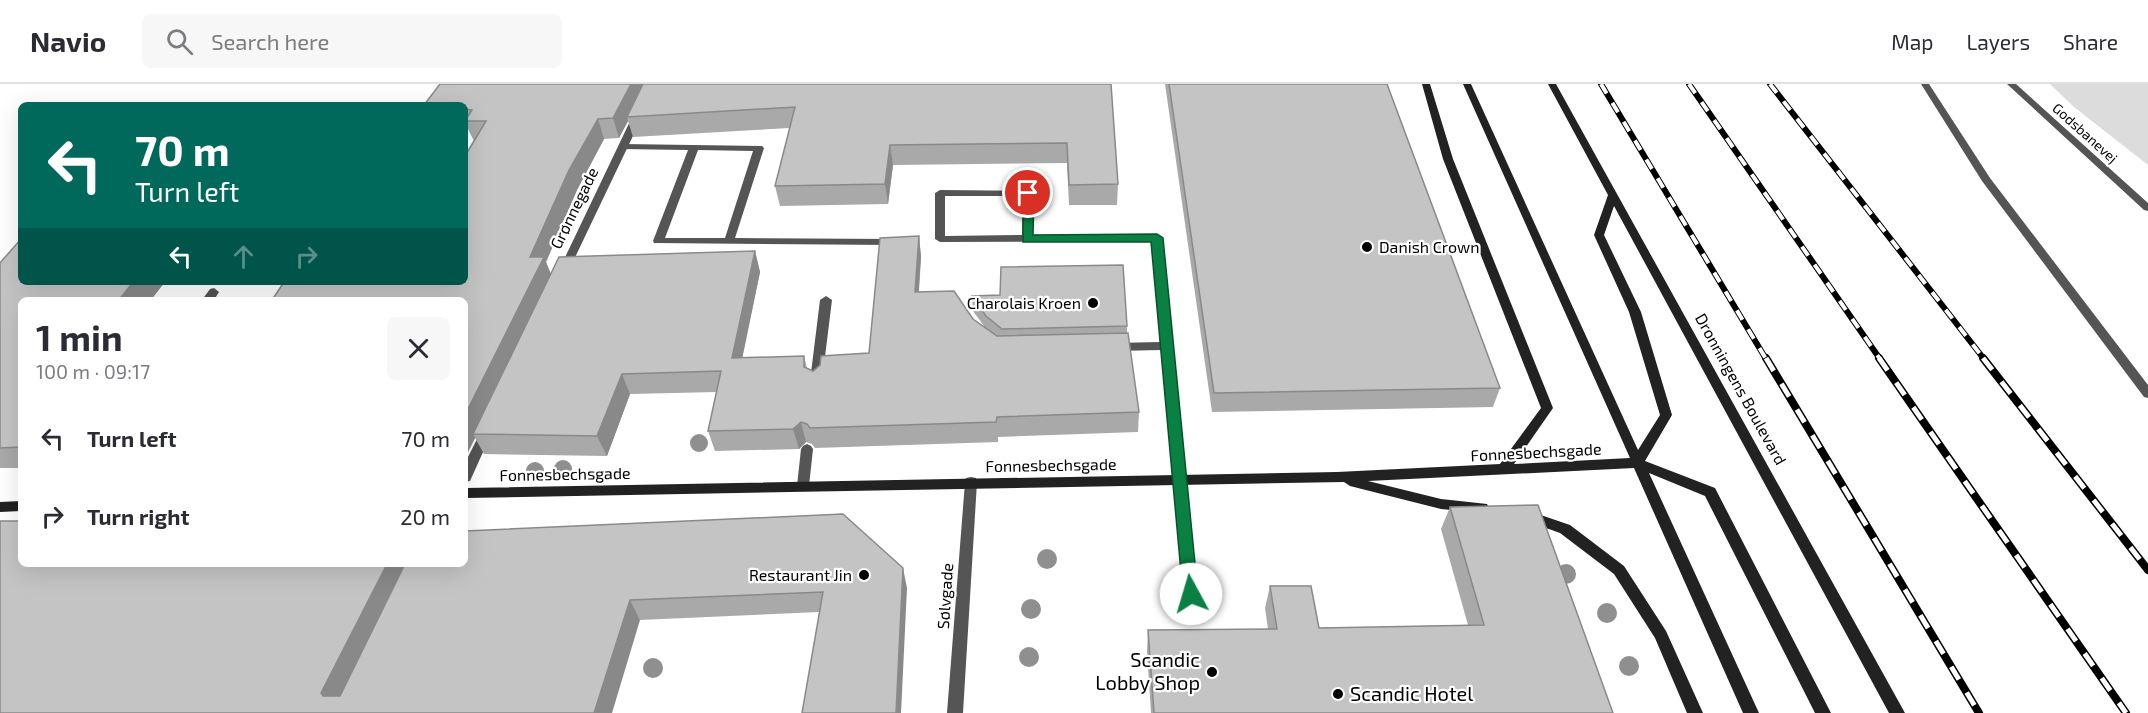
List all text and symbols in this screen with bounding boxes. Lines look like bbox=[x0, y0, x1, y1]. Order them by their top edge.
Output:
search box bbox=[142, 14, 562, 68]
text: Navio bbox=[30, 24, 106, 58]
icon: search bbox=[163, 25, 196, 58]
text: Search here bbox=[211, 28, 329, 54]
text: Map bbox=[1891, 29, 1933, 54]
text: Layers bbox=[1966, 29, 2030, 54]
text: Share bbox=[2063, 29, 2118, 54]
street label: Godsbanevej bbox=[2049, 99, 2121, 166]
text: 70 m bbox=[135, 124, 230, 174]
icon: left bbox=[36, 126, 114, 204]
street label: Grønnegade bbox=[546, 164, 601, 252]
pin bbox=[1002, 167, 1053, 218]
text: Turn left bbox=[135, 175, 239, 207]
icon: arrive bbox=[1011, 176, 1044, 209]
place label: Danish Crown bbox=[1379, 237, 1480, 256]
icon: left bbox=[164, 240, 197, 273]
icon: ahead bbox=[227, 240, 260, 273]
icon: right bbox=[290, 240, 323, 273]
marker: Danish Crown bbox=[1360, 240, 1374, 254]
place label: Charolais Kroen bbox=[967, 293, 1081, 312]
marker: Charolais Kroen bbox=[1086, 296, 1100, 310]
street label: Dronningens Boulevard bbox=[1692, 310, 1791, 468]
text: 1 min bbox=[36, 315, 123, 358]
button: close bbox=[387, 317, 450, 380]
text: 100 m · 09:17 bbox=[36, 359, 150, 383]
icon: left bbox=[36, 422, 69, 455]
text: Turn left bbox=[87, 425, 176, 451]
text: 70 m bbox=[401, 425, 450, 451]
street label: Fonnesbechsgade bbox=[1470, 439, 1602, 464]
street label: Fonnesbechsgade bbox=[985, 454, 1117, 475]
street label: Fonnesbechsgade bbox=[499, 463, 631, 484]
icon: right bbox=[36, 500, 69, 533]
text: Turn right bbox=[87, 503, 189, 529]
text: 20 m bbox=[400, 503, 450, 529]
street label: Sølvgade bbox=[933, 562, 956, 630]
position arrow bbox=[1159, 562, 1223, 626]
place label: Restaurant Jin bbox=[749, 565, 852, 584]
marker: Restaurant Jin bbox=[857, 568, 871, 582]
place label: Scandic Lobby Shop bbox=[1095, 647, 1200, 694]
marker: Scandic Lobby Shop bbox=[1205, 665, 1219, 679]
place label: Scandic Hotel bbox=[1350, 681, 1473, 705]
marker: Scandic Hotel bbox=[1331, 687, 1345, 701]

